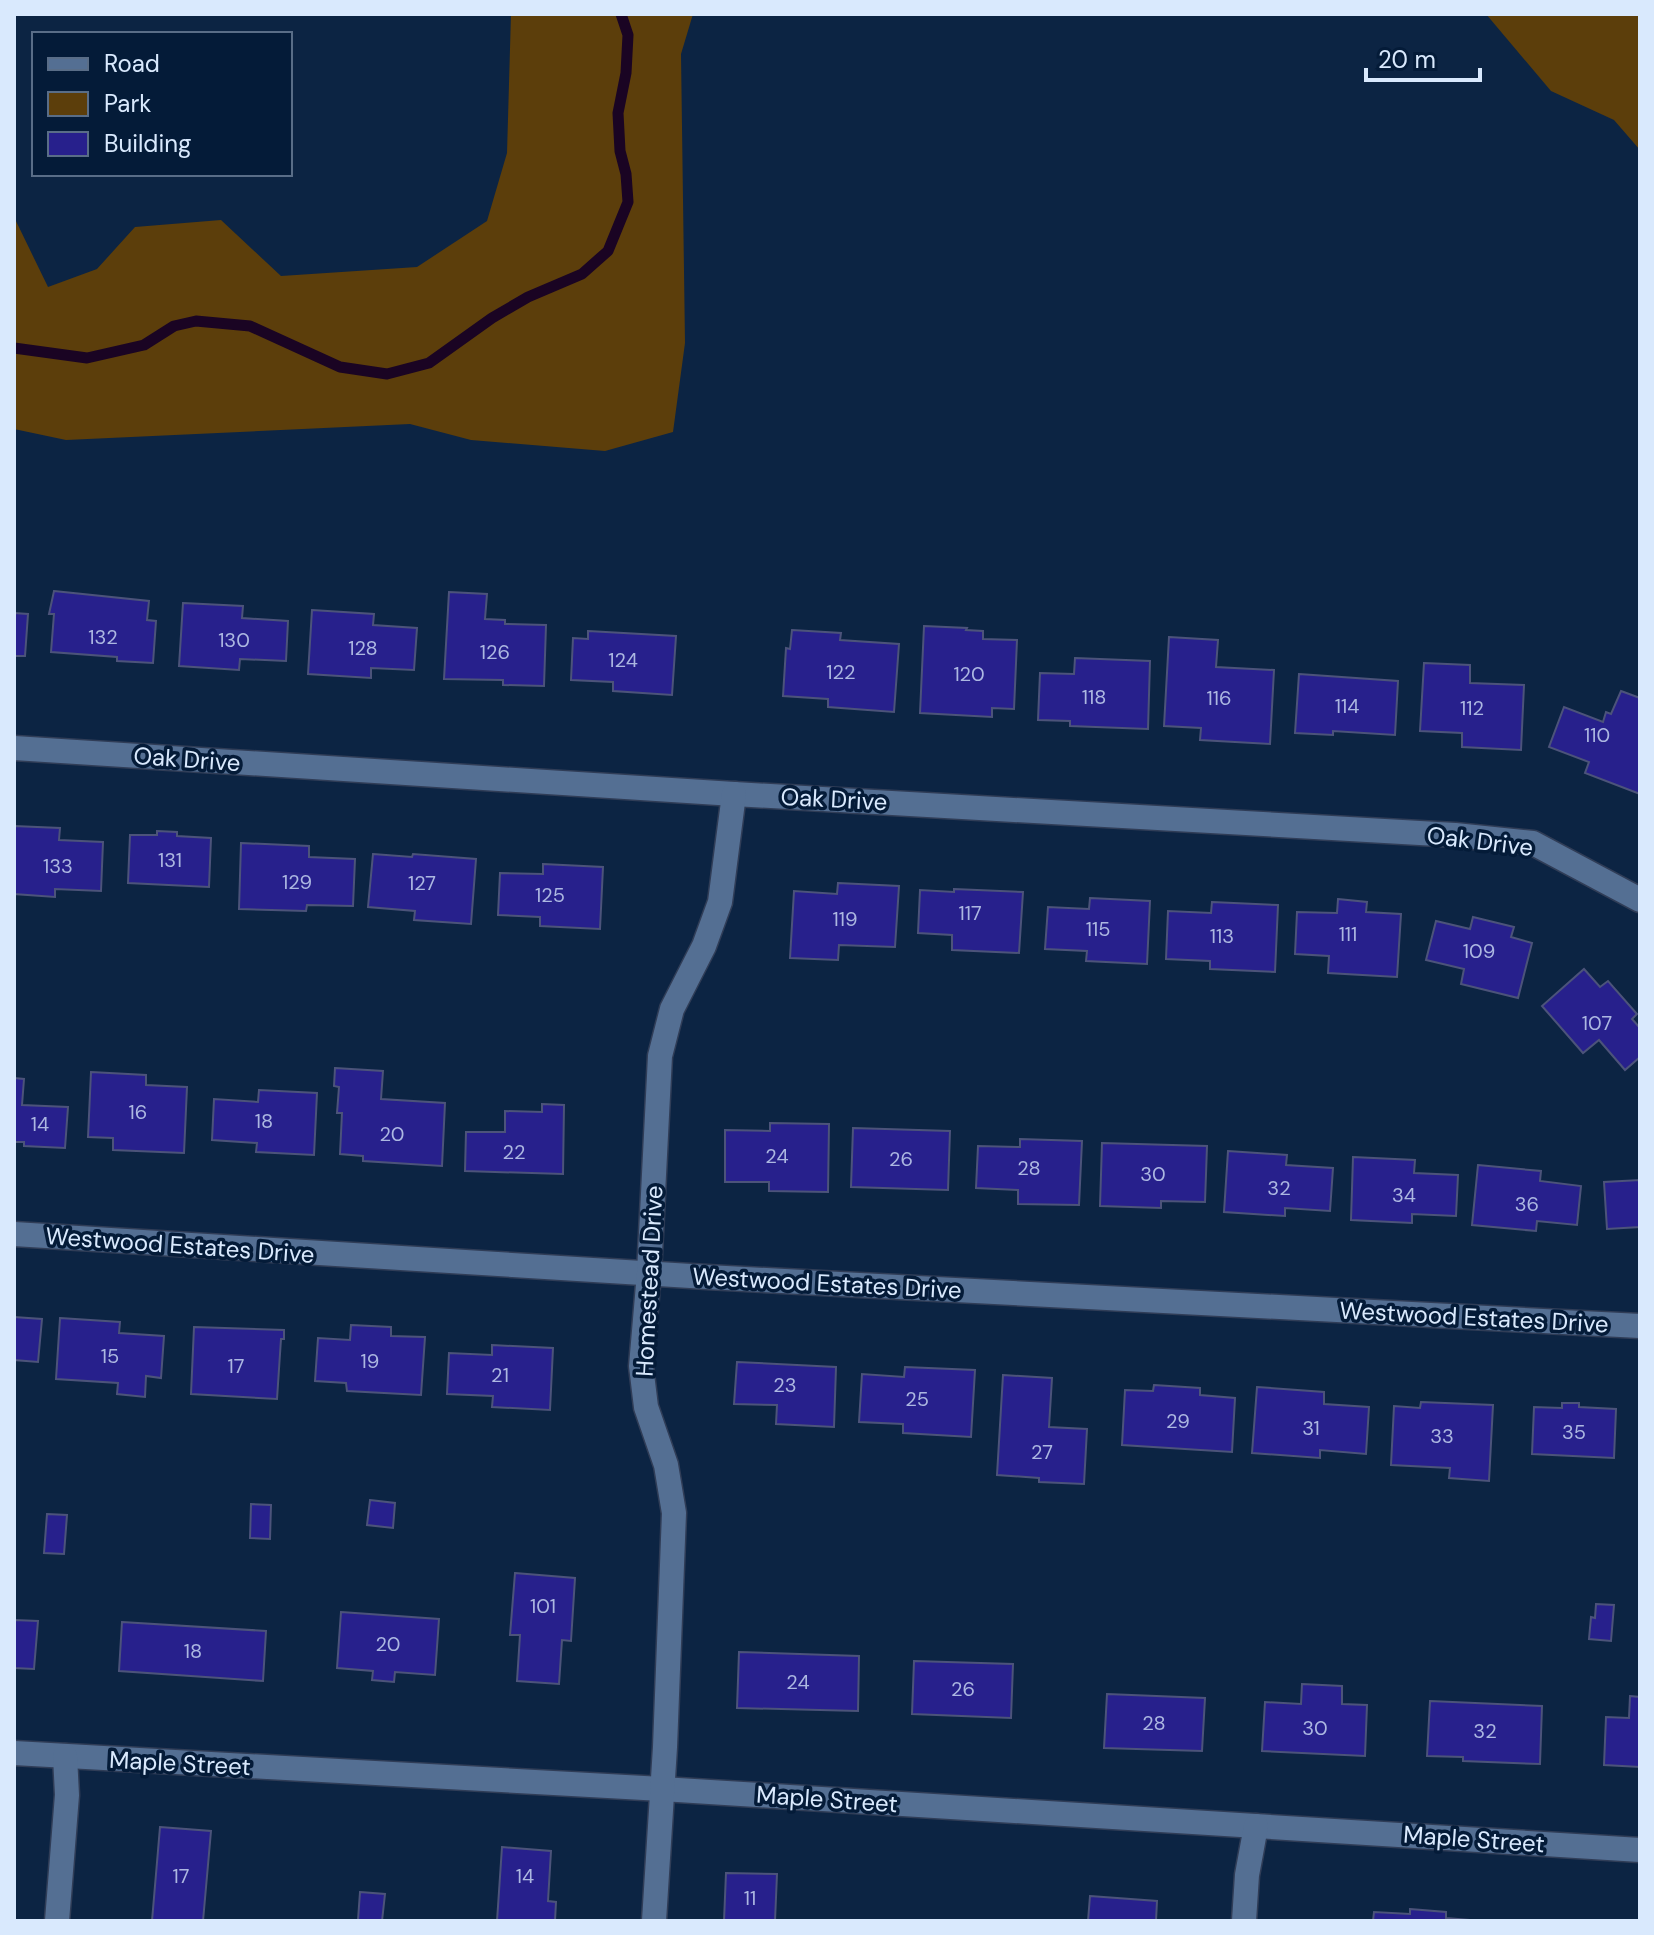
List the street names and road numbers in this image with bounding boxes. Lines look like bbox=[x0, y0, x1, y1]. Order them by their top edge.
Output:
street label: Oak Drive bbox=[133, 740, 241, 778]
street label: Oak Drive bbox=[780, 781, 888, 817]
street label: Oak Drive bbox=[1425, 819, 1535, 863]
street label: Homestead Drive bbox=[629, 1185, 669, 1377]
street label: Westwood Estates Drive bbox=[44, 1220, 316, 1270]
street label: Westwood Estates Drive bbox=[692, 1260, 962, 1306]
street label: Westwood Estates Drive bbox=[1339, 1294, 1609, 1340]
street label: Maple Street bbox=[108, 1744, 252, 1782]
street label: Maple Street bbox=[755, 1779, 899, 1819]
street label: Maple Street bbox=[1402, 1819, 1546, 1859]

